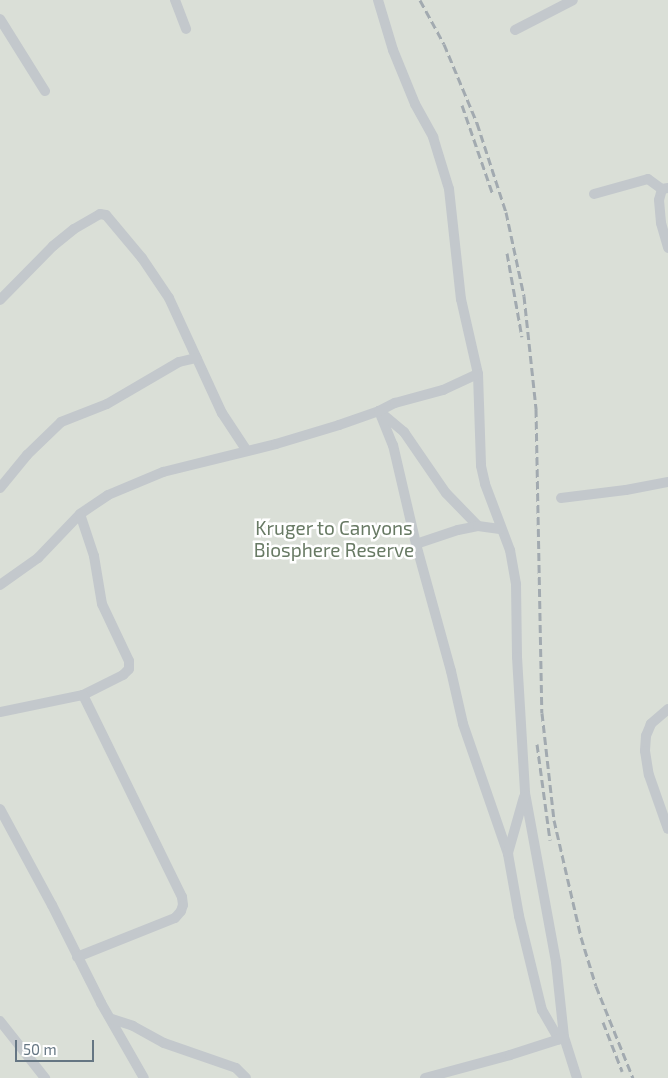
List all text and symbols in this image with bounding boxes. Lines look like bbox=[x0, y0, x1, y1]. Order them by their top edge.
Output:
park label: Kruger to Canyons Biosphere Reserve bbox=[254, 517, 414, 561]
scale bar bbox=[18, 1030, 96, 1062]
text: 50 m bbox=[23, 1040, 57, 1058]

